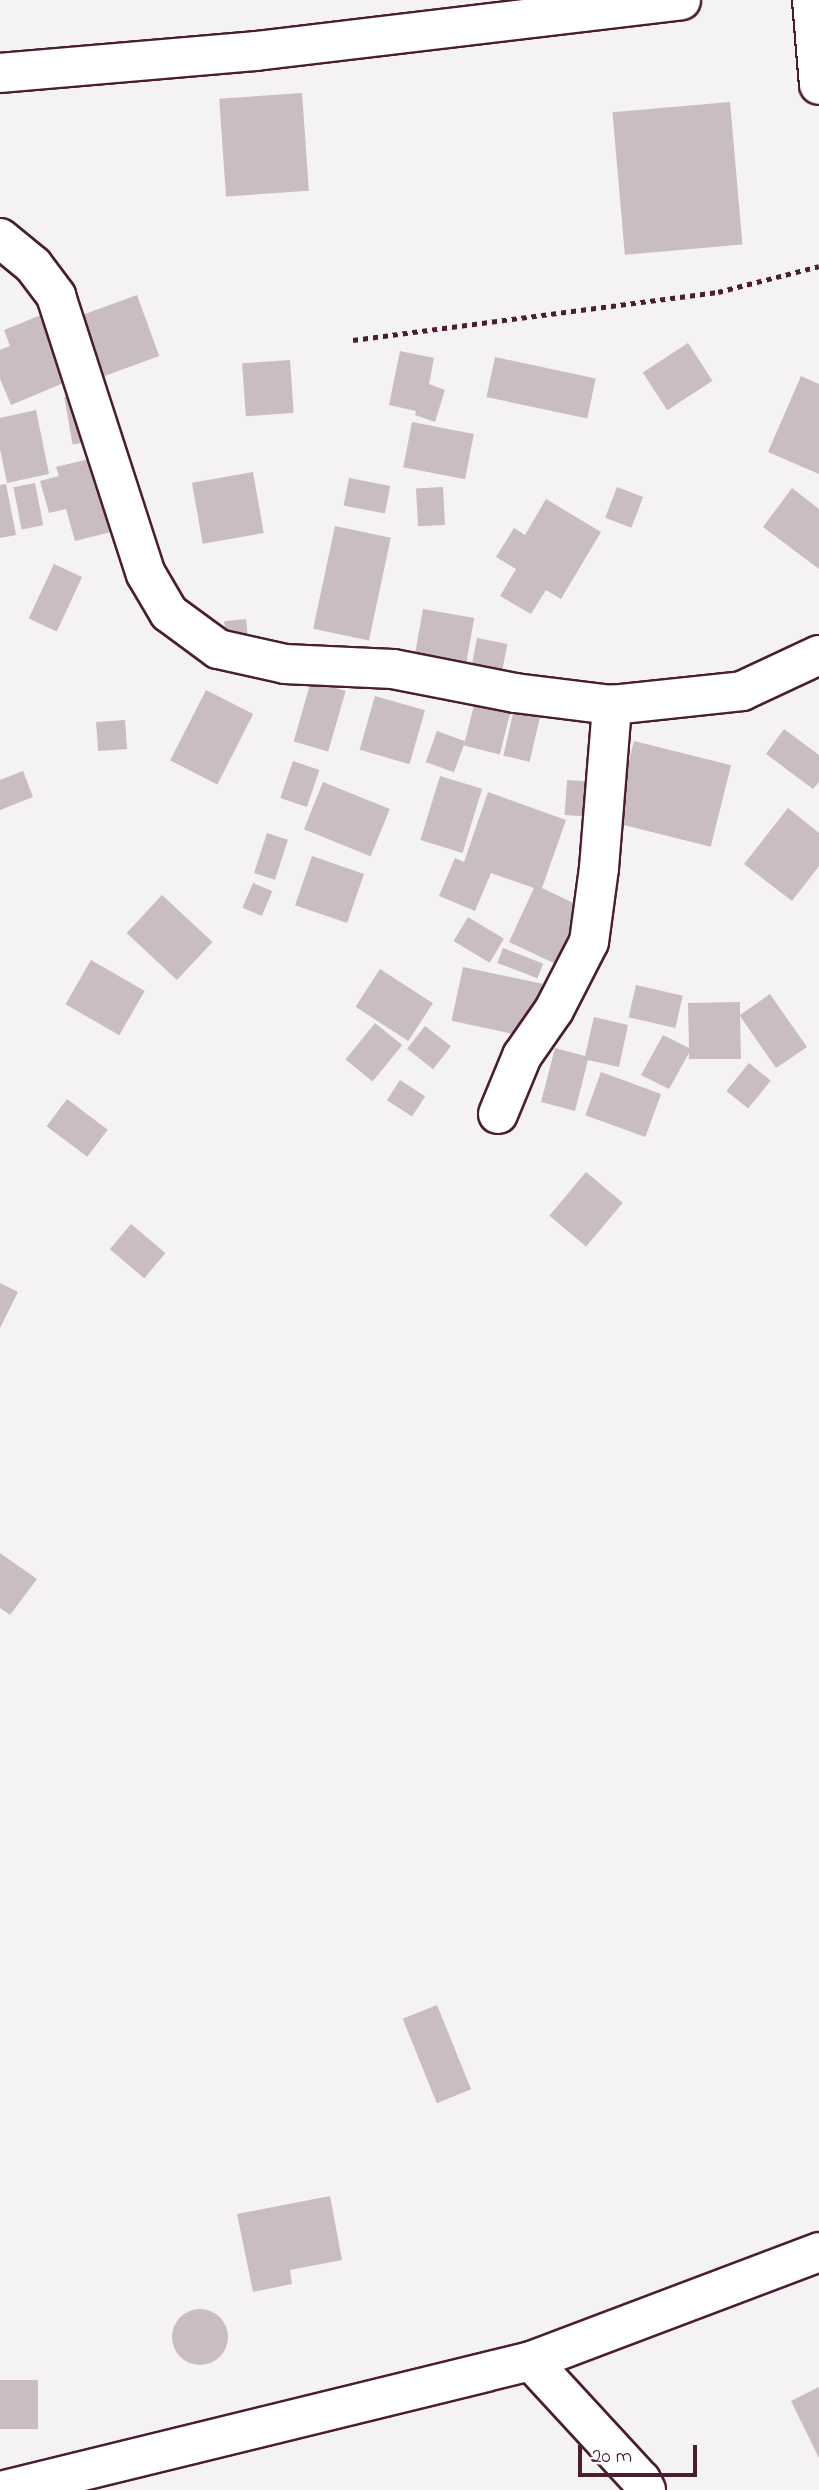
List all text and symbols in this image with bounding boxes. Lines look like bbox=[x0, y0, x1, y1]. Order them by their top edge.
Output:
scale bar bbox=[581, 2430, 700, 2474]
text: 20 m bbox=[591, 2442, 632, 2472]

